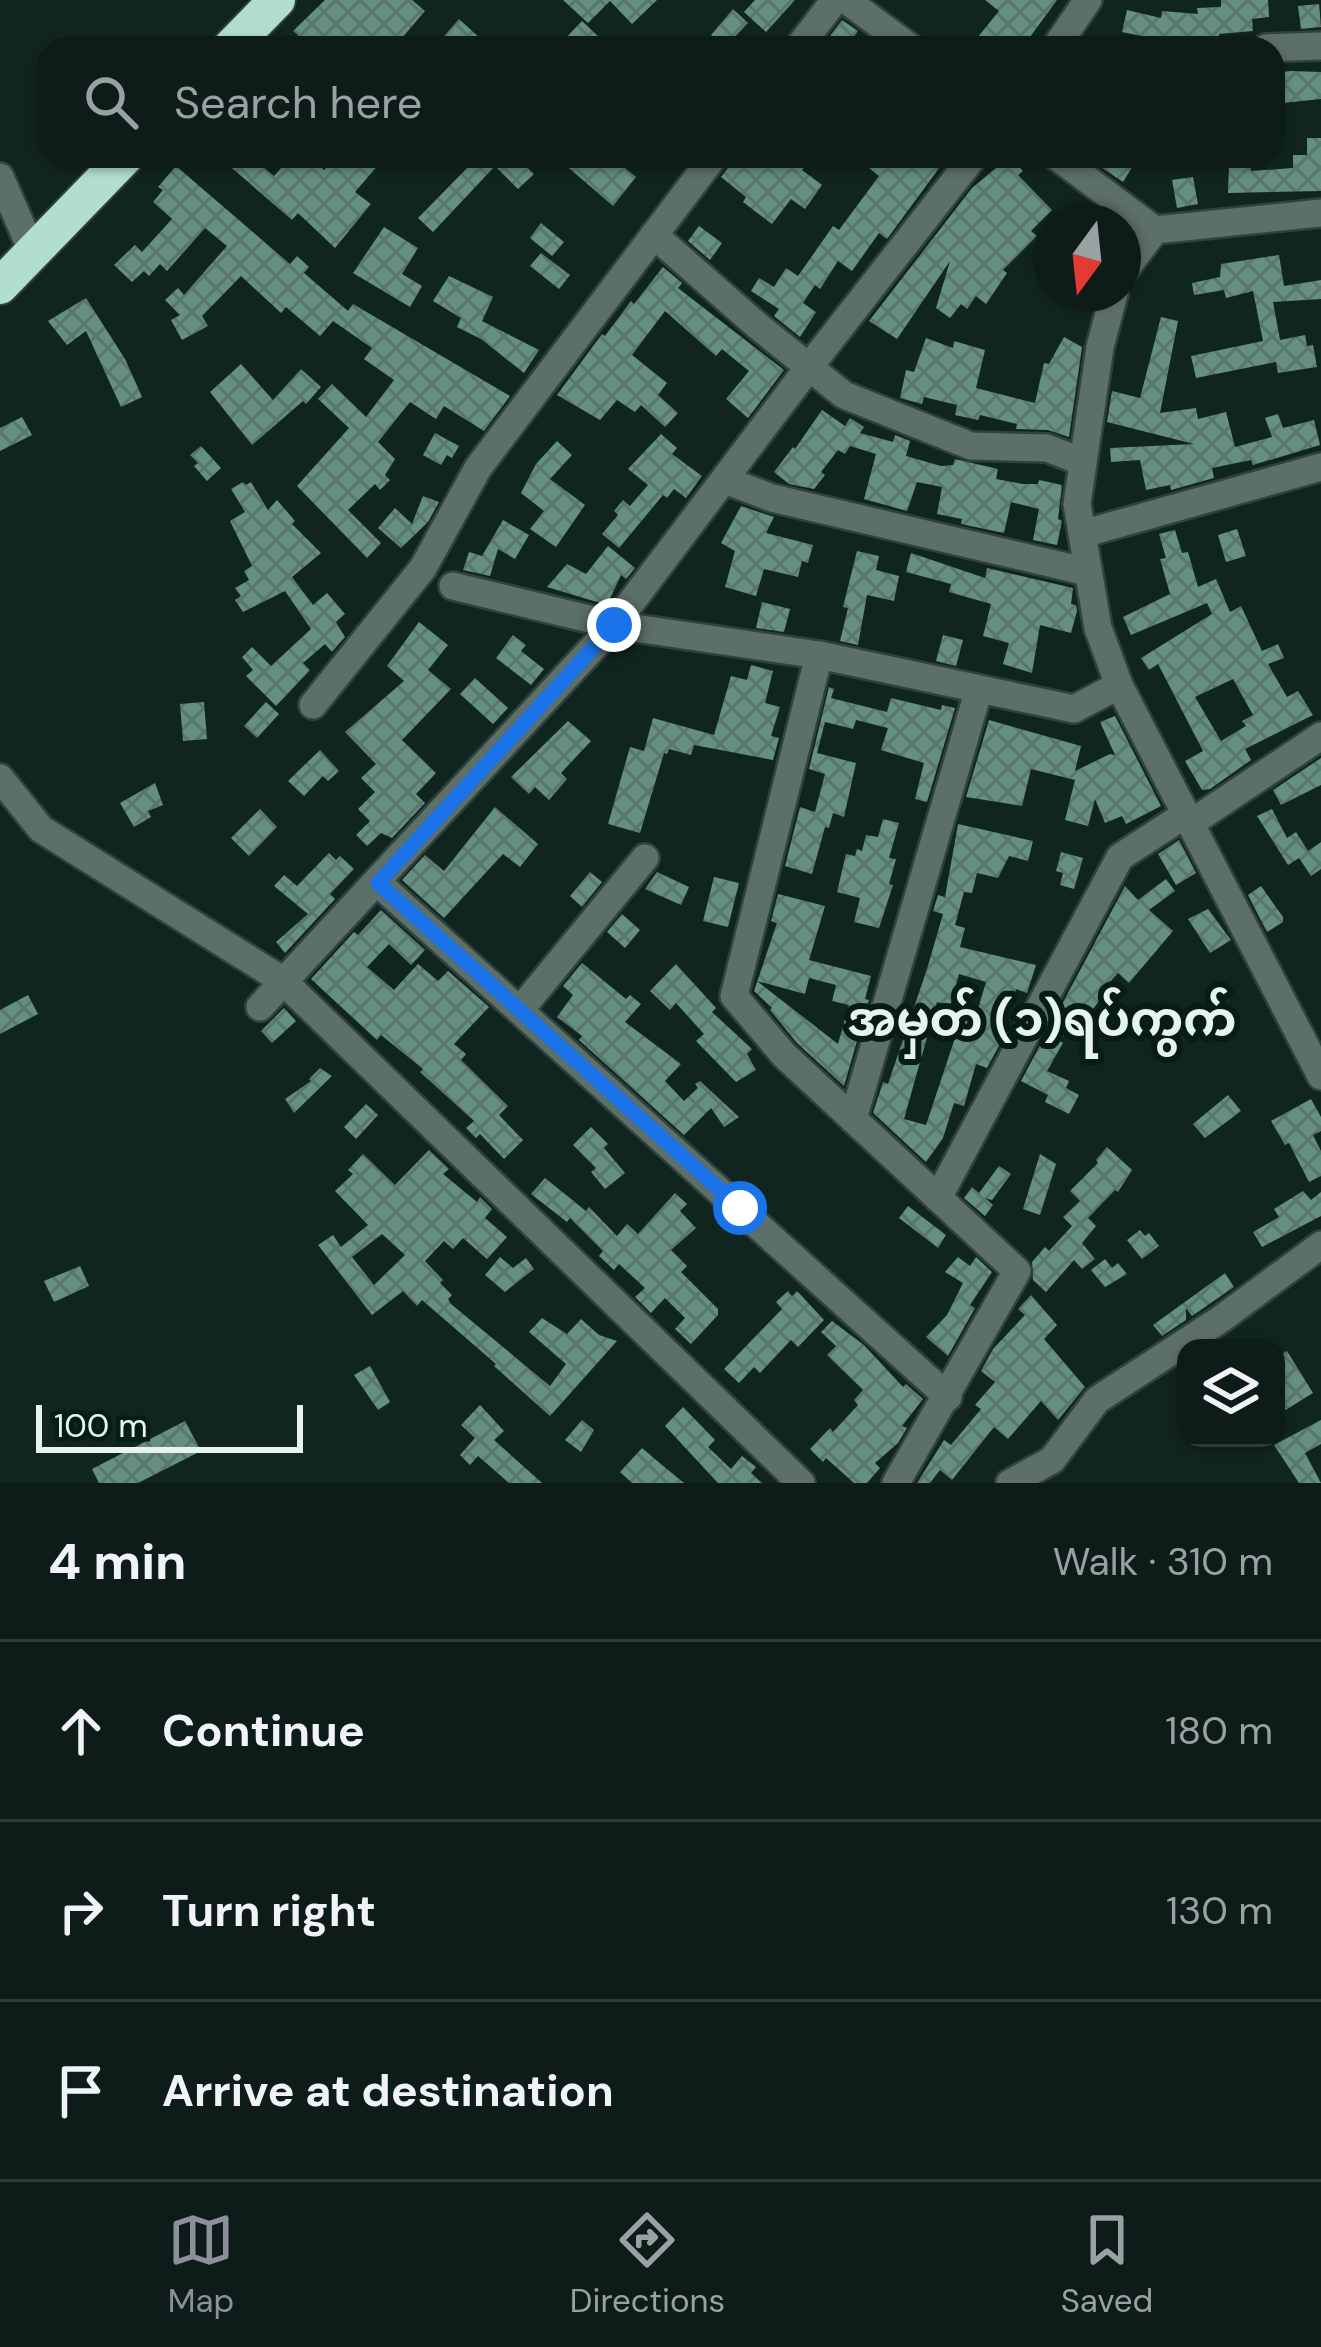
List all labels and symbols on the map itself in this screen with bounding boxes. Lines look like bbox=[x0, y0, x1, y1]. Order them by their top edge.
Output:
north arrow bbox=[1033, 204, 1141, 312]
route end bbox=[587, 598, 641, 652]
district label: အမှတ် (၁)ရပ်ကွက် bbox=[847, 987, 1237, 1059]
route start bbox=[713, 1181, 767, 1235]
scale bar bbox=[36, 1399, 303, 1452]

